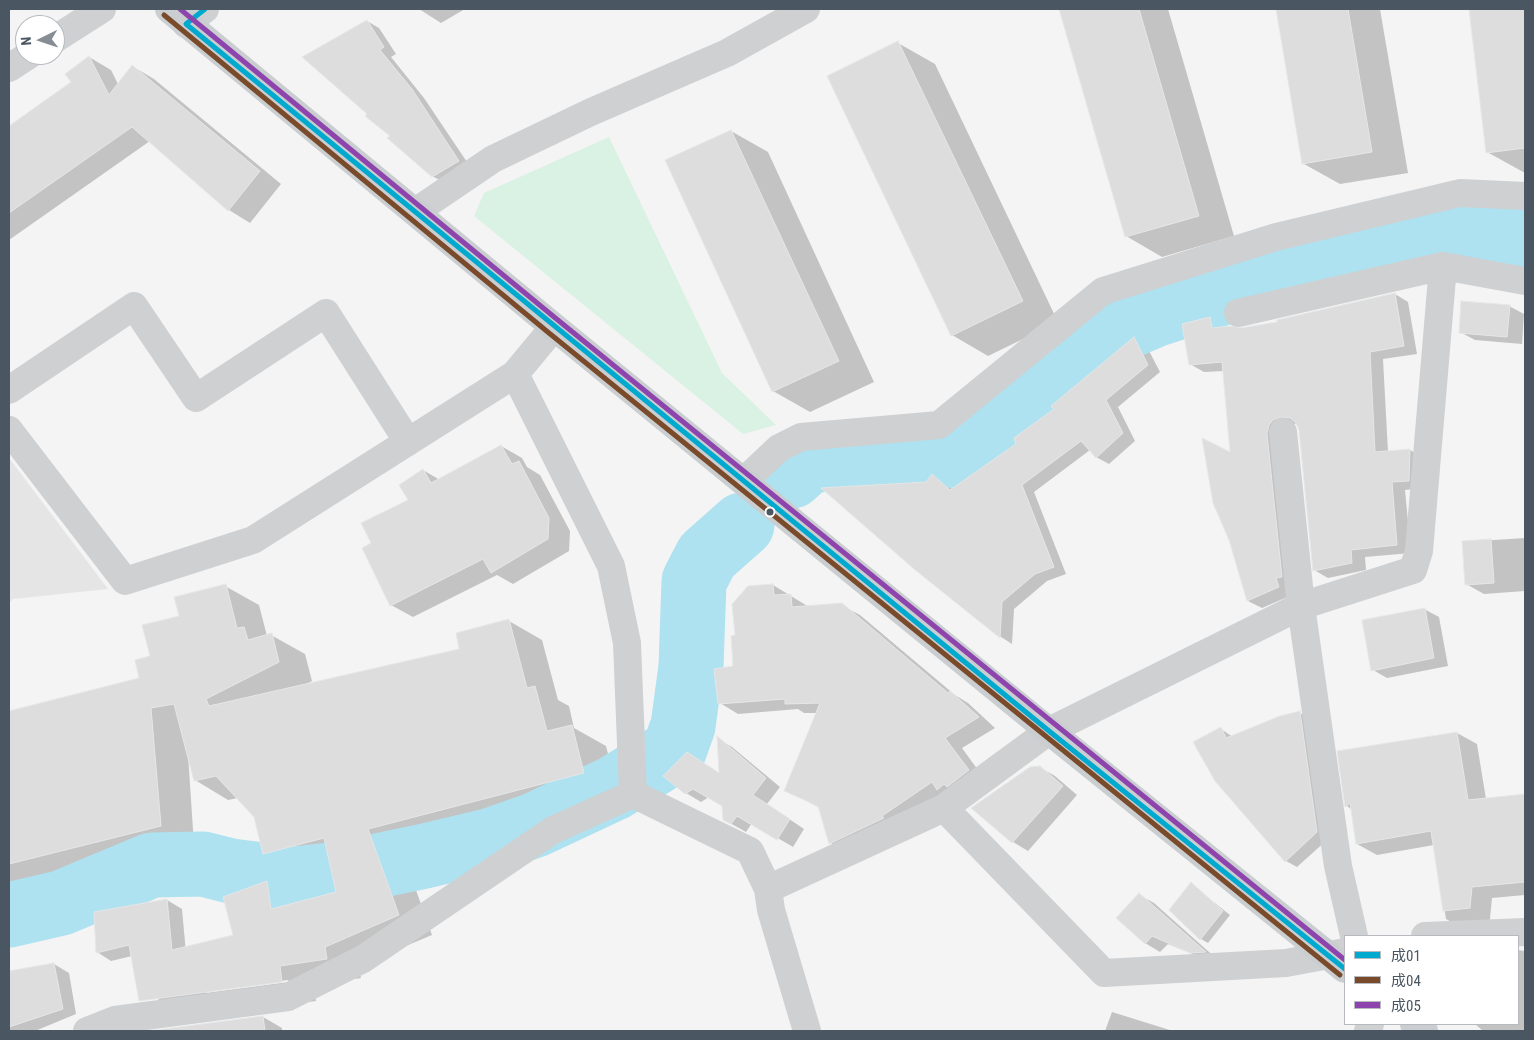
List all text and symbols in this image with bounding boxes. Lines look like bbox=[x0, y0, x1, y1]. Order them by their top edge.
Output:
north arrow bbox=[15, 15, 65, 65]
text: N bbox=[18, 36, 34, 46]
unlabelled marker bbox=[765, 507, 775, 517]
legend bbox=[1344, 935, 1519, 1025]
text: 成01 bbox=[1391, 947, 1421, 965]
text: 成04 bbox=[1391, 972, 1421, 990]
text: 成05 bbox=[1391, 997, 1421, 1015]

